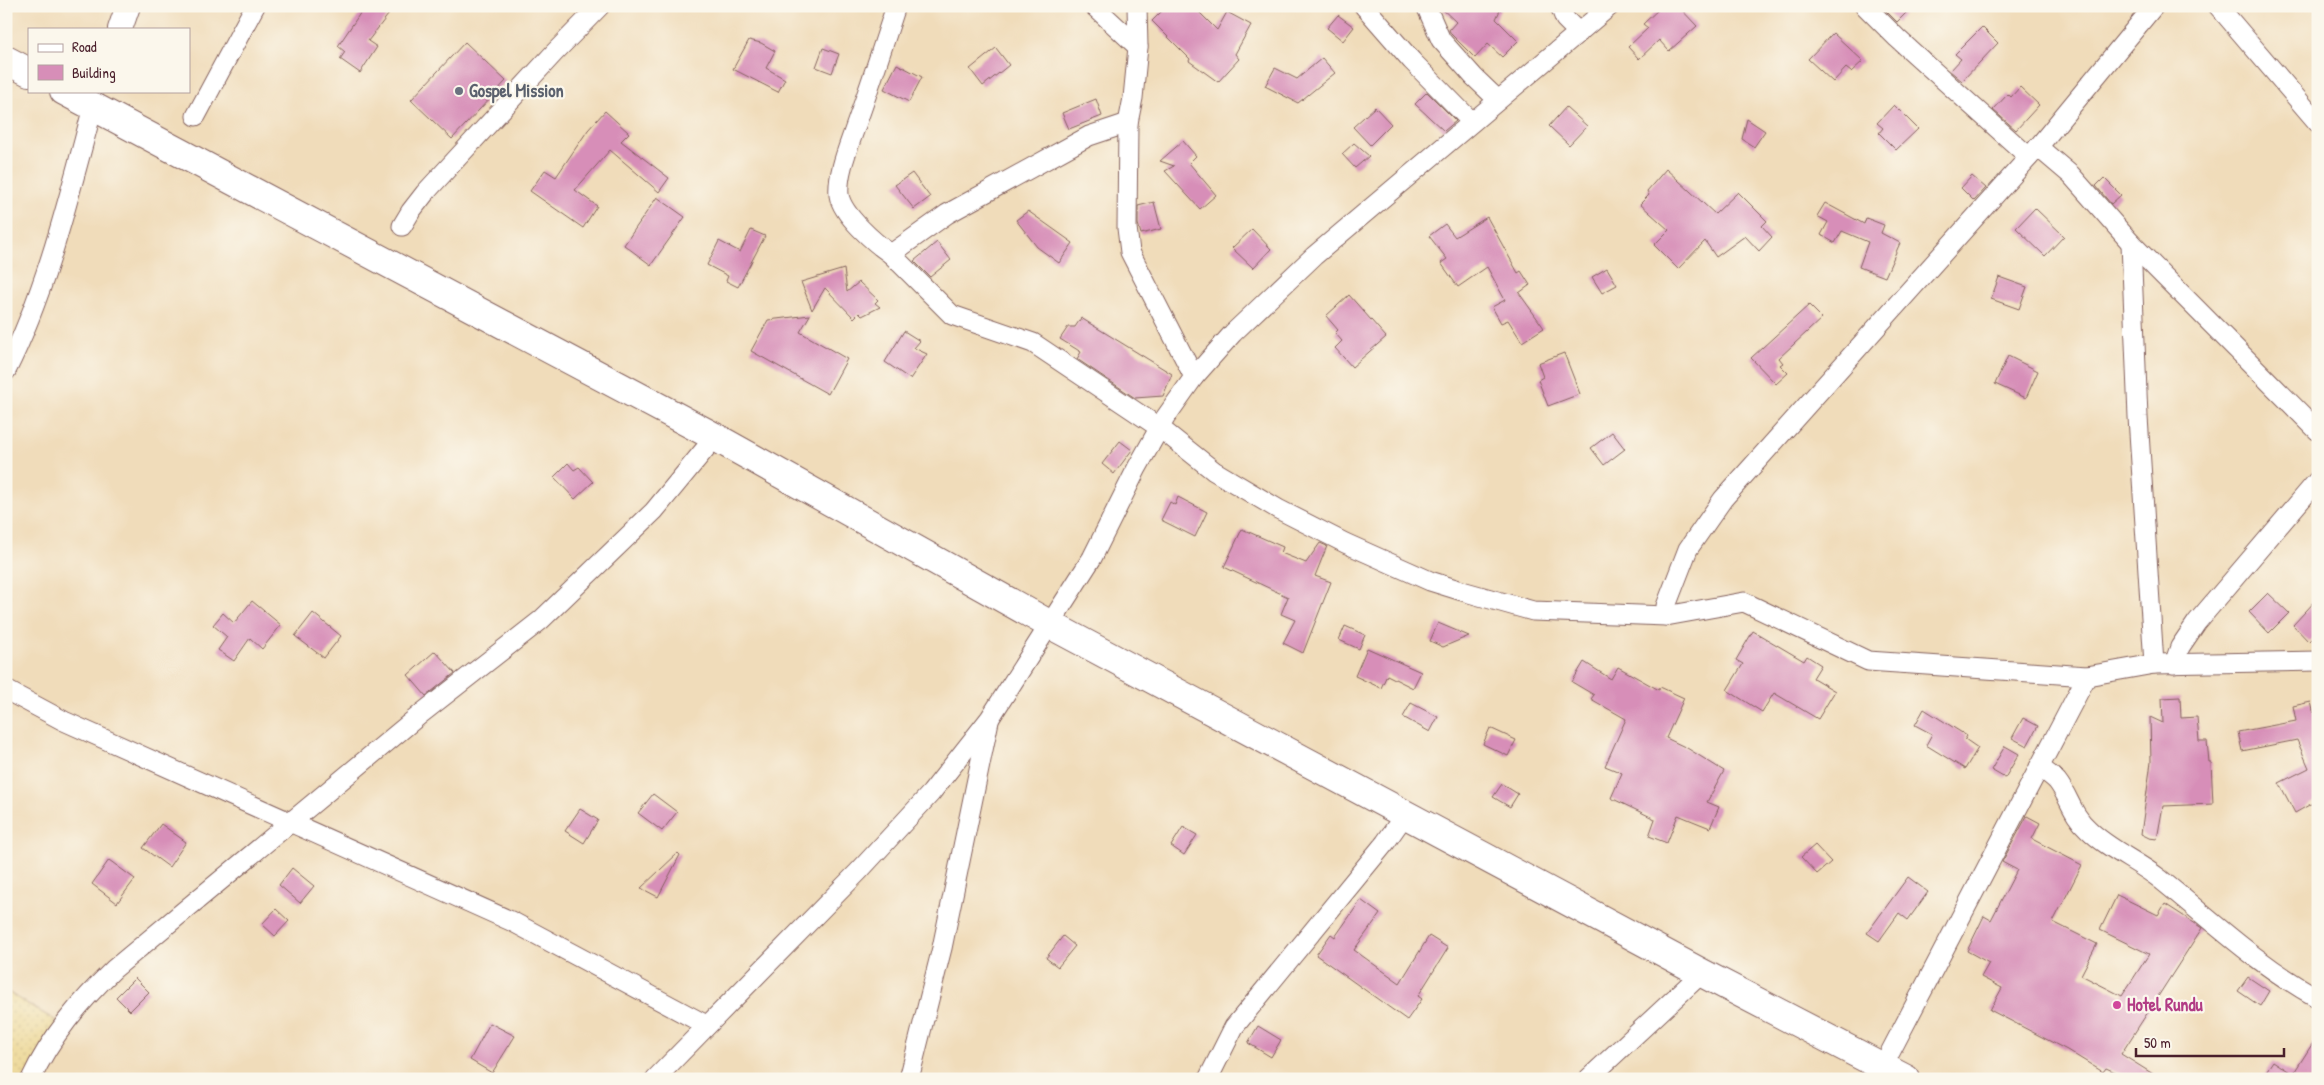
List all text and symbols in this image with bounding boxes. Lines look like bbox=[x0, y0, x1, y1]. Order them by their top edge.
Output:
legend bbox=[28, 28, 190, 92]
text: Road bbox=[72, 36, 97, 57]
text: Building bbox=[72, 62, 116, 83]
place label: Gospel Mission bbox=[469, 78, 564, 104]
marker: Gospel Mission bbox=[453, 85, 465, 97]
place label: Hotel Rundu bbox=[2127, 992, 2203, 1017]
marker: Hotel Rundu bbox=[2111, 999, 2123, 1011]
scale bar bbox=[2136, 1025, 2284, 1057]
text: 50 m bbox=[2144, 1032, 2171, 1053]

